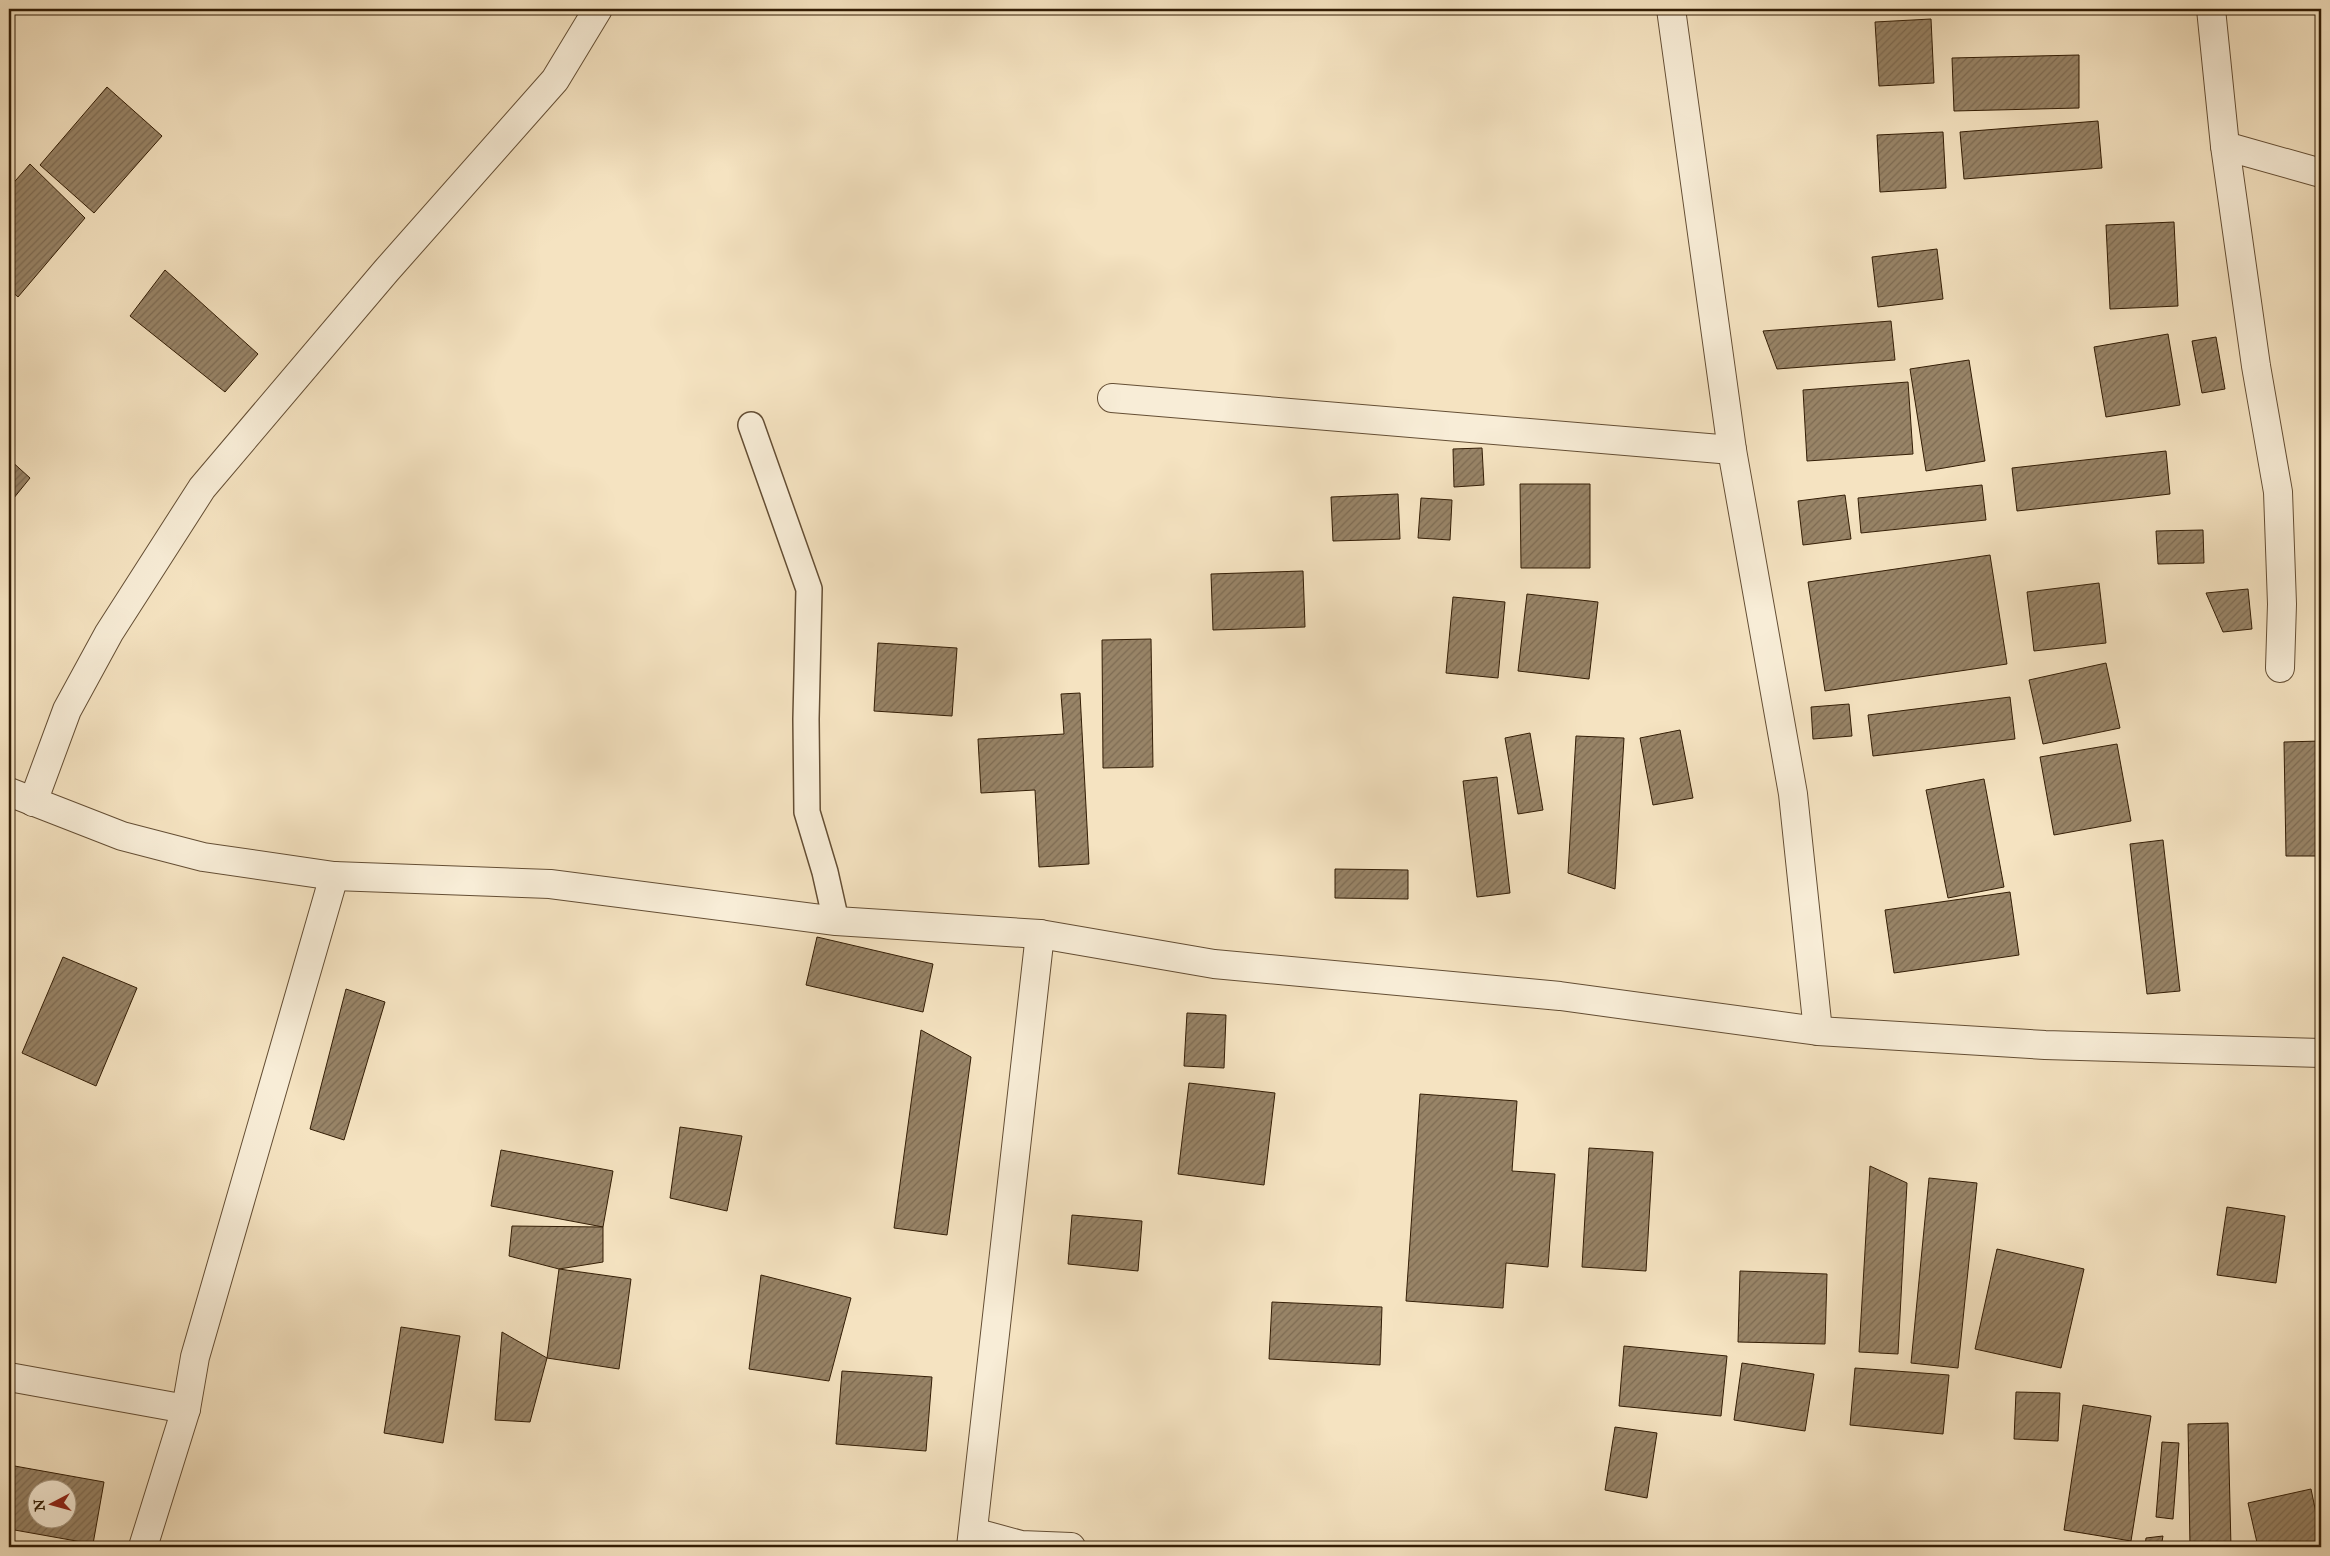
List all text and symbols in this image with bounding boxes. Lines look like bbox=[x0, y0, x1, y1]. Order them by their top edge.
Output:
north arrow bbox=[28, 1478, 78, 1528]
text: N bbox=[30, 1498, 50, 1513]

